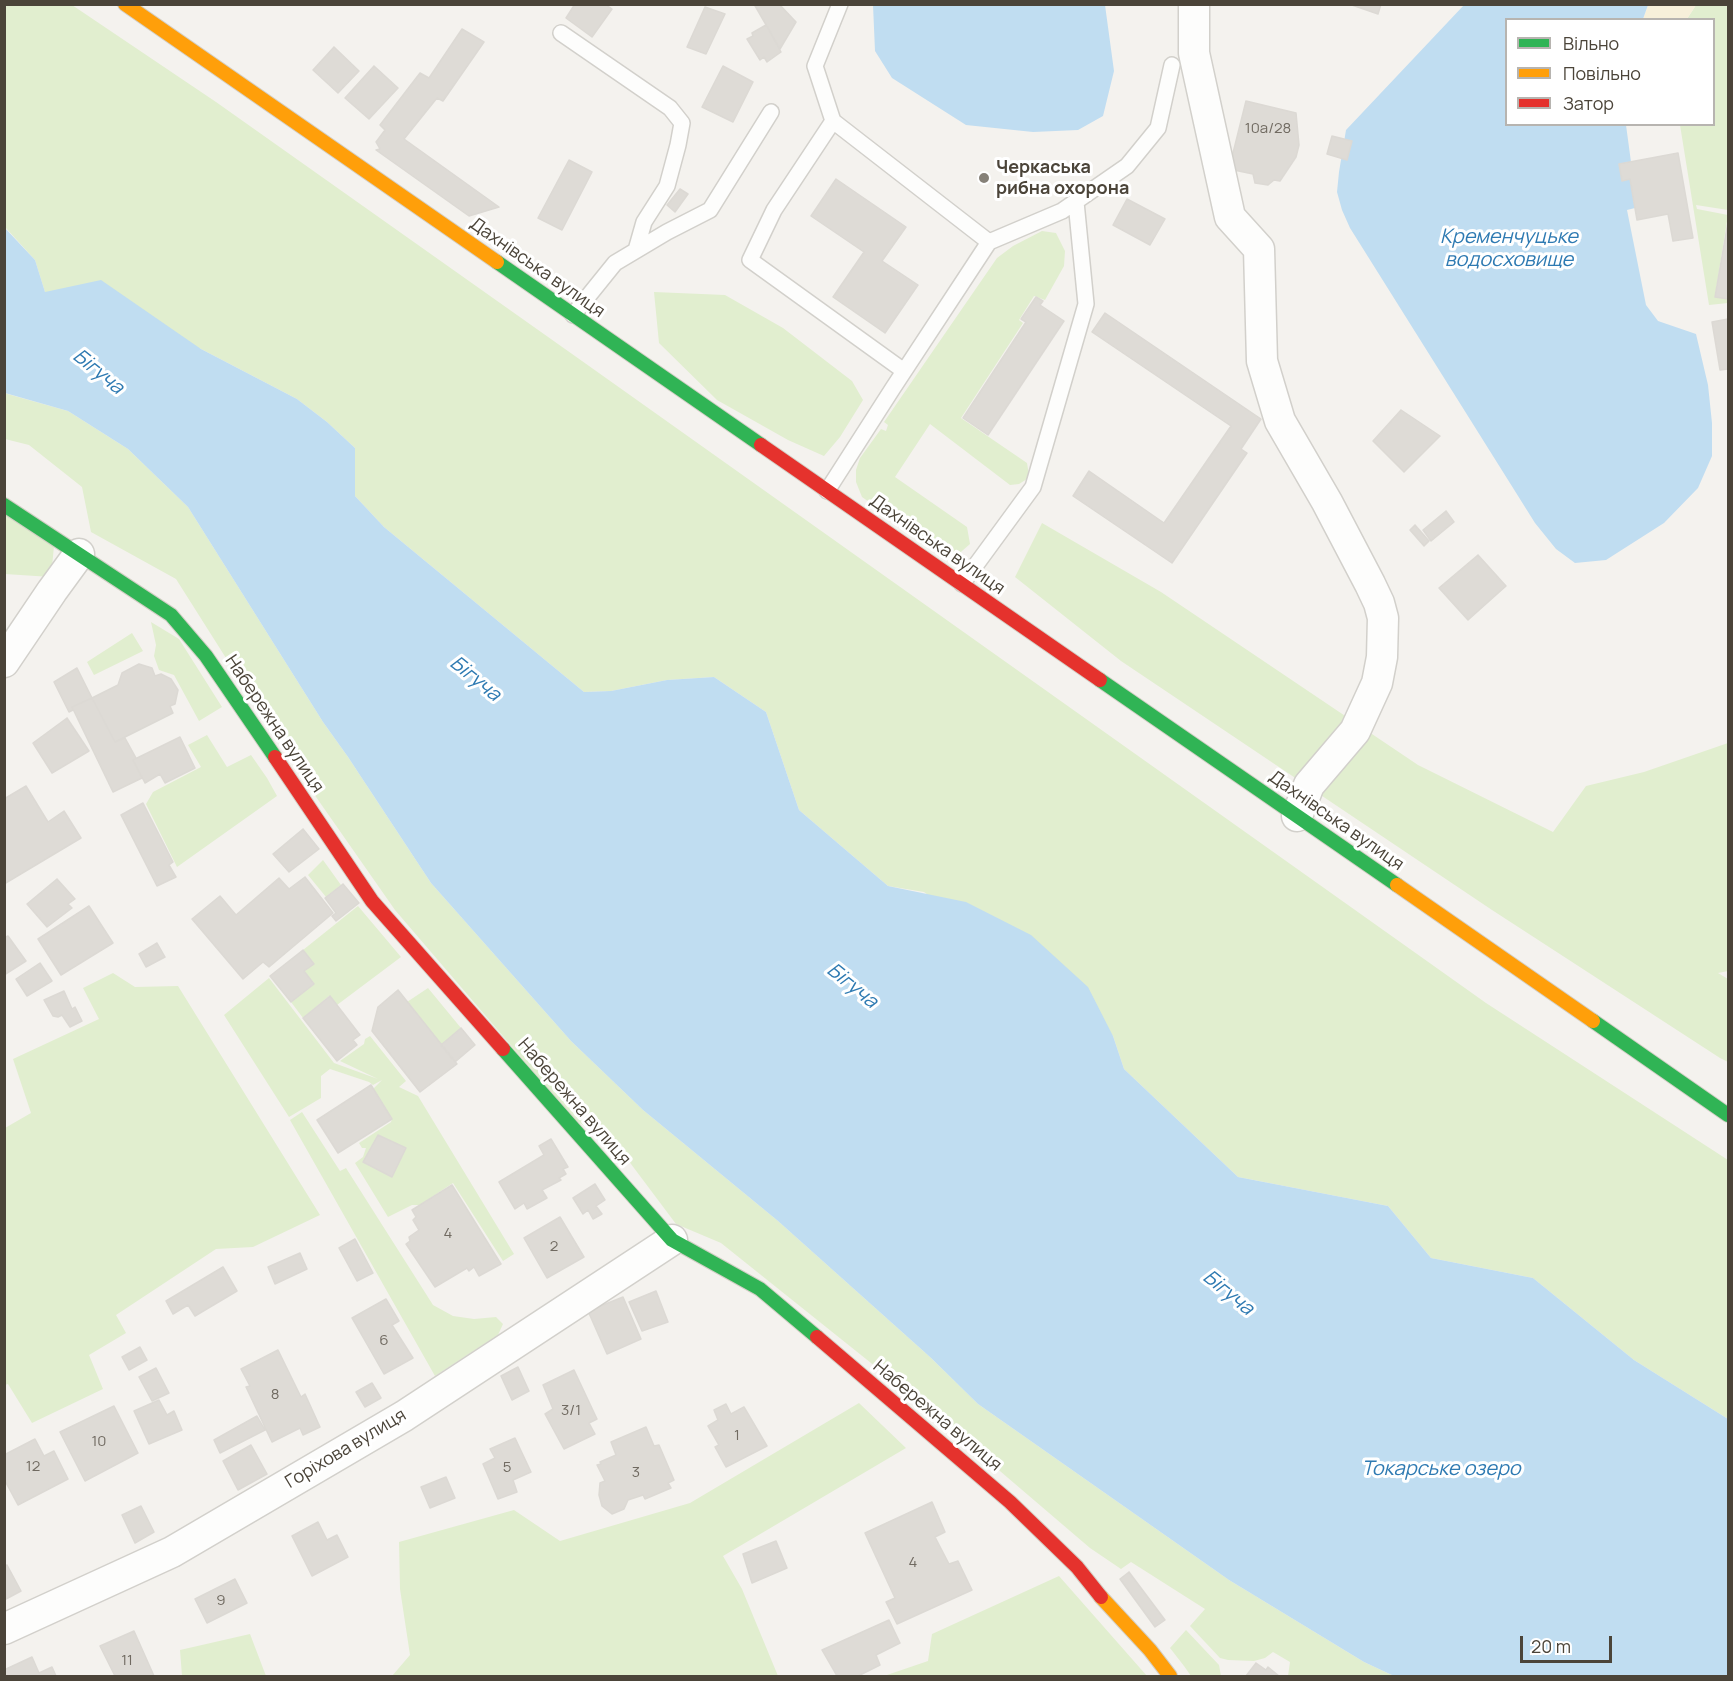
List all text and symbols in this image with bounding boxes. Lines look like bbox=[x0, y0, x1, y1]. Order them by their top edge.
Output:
legend bbox=[1505, 18, 1715, 126]
text: Вільно bbox=[1563, 31, 1619, 55]
text: Повільно bbox=[1563, 61, 1641, 85]
text: Затор bbox=[1563, 91, 1614, 115]
house number: 10а/28 bbox=[1245, 120, 1291, 138]
place label: Черкаська рибна охорона bbox=[996, 157, 1129, 200]
marker: Черкаська рибна охорона bbox=[977, 171, 991, 185]
street label: Дахнівська вулиця bbox=[465, 213, 609, 323]
water label: Кременчуцьке водосховище bbox=[1440, 225, 1578, 272]
water label: Бігуча bbox=[68, 344, 128, 400]
street label: Дахнівська вулиця bbox=[865, 490, 1009, 600]
street label: Набережна вулиця bbox=[220, 651, 328, 797]
water label: Бігуча bbox=[445, 651, 505, 707]
street label: Дахнівська вулиця bbox=[1264, 766, 1408, 876]
water label: Бігуча bbox=[822, 958, 882, 1014]
street label: Набережна вулиця bbox=[513, 1034, 635, 1170]
house number: 4 bbox=[444, 1225, 452, 1243]
house number: 2 bbox=[550, 1238, 558, 1256]
water label: Бігуча bbox=[1198, 1265, 1258, 1321]
house number: 6 bbox=[379, 1332, 389, 1350]
street label: Набережна вулиця bbox=[868, 1356, 1006, 1476]
house number: 8 bbox=[271, 1386, 279, 1404]
house number: 3/1 bbox=[561, 1402, 581, 1420]
street label: Горіхова вулиця bbox=[282, 1404, 410, 1494]
house number: 1 bbox=[734, 1427, 740, 1445]
house number: 10 bbox=[92, 1433, 106, 1451]
water label: Токарське озеро bbox=[1361, 1457, 1521, 1481]
house number: 12 bbox=[26, 1458, 40, 1476]
house number: 5 bbox=[503, 1459, 511, 1477]
house number: 3 bbox=[632, 1464, 640, 1482]
house number: 4 bbox=[909, 1554, 917, 1572]
house number: 9 bbox=[216, 1592, 226, 1610]
scale bar bbox=[1523, 1624, 1614, 1662]
text: 20 m bbox=[1531, 1634, 1571, 1658]
house number: 11 bbox=[121, 1652, 133, 1670]

